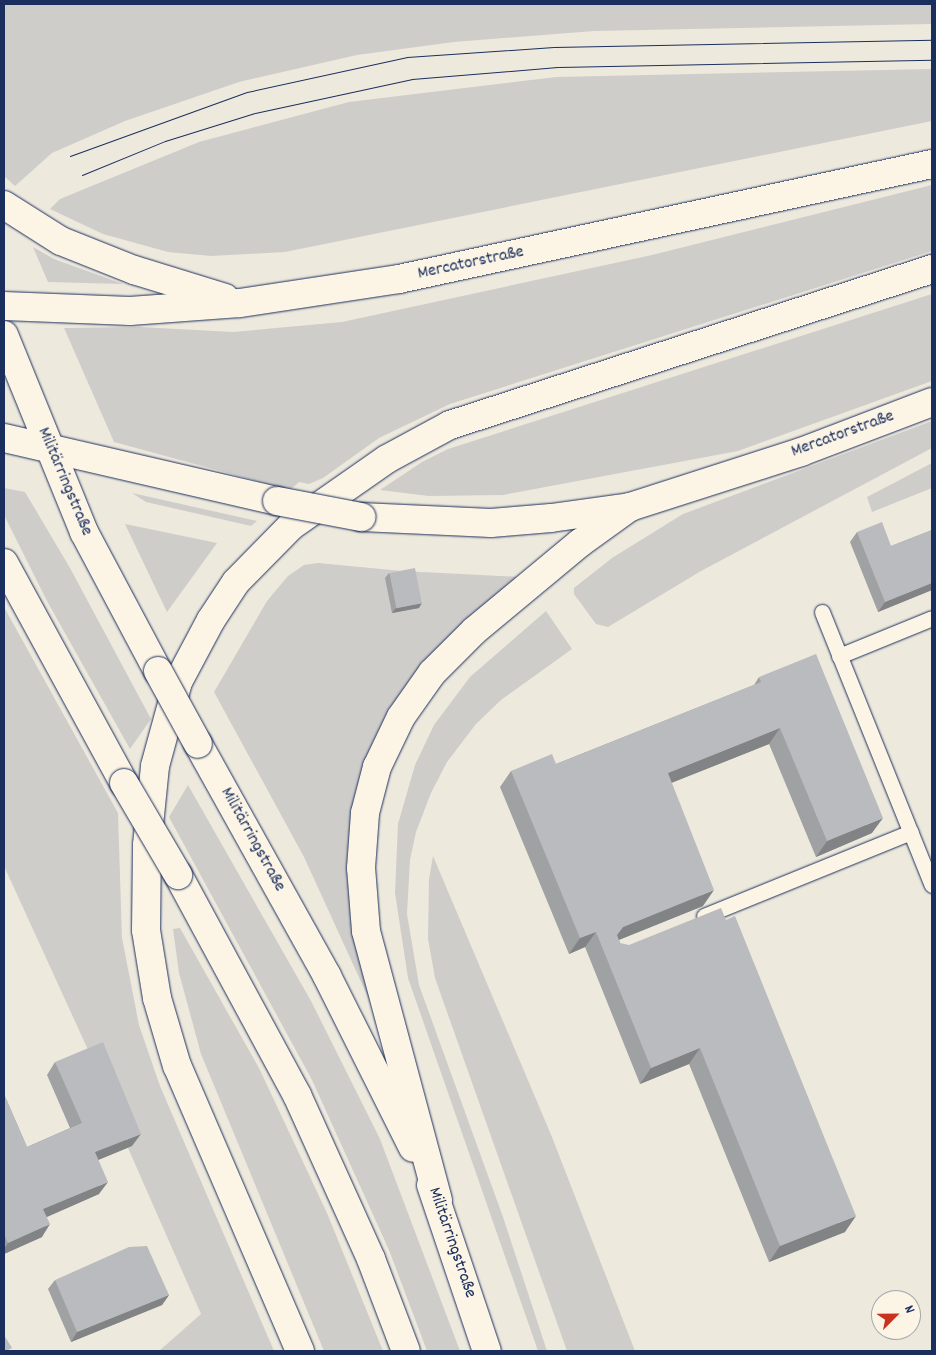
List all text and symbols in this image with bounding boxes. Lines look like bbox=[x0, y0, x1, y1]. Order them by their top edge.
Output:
street label: Mercatorstraße bbox=[416, 242, 526, 286]
street label: Mercatorstraße bbox=[789, 406, 897, 464]
street label: Militärringstraße bbox=[31, 425, 97, 539]
street label: Militärringstraße bbox=[215, 784, 289, 896]
street label: Militärringstraße bbox=[422, 1185, 480, 1301]
north arrow bbox=[871, 1290, 921, 1340]
text: N bbox=[898, 1302, 919, 1317]

